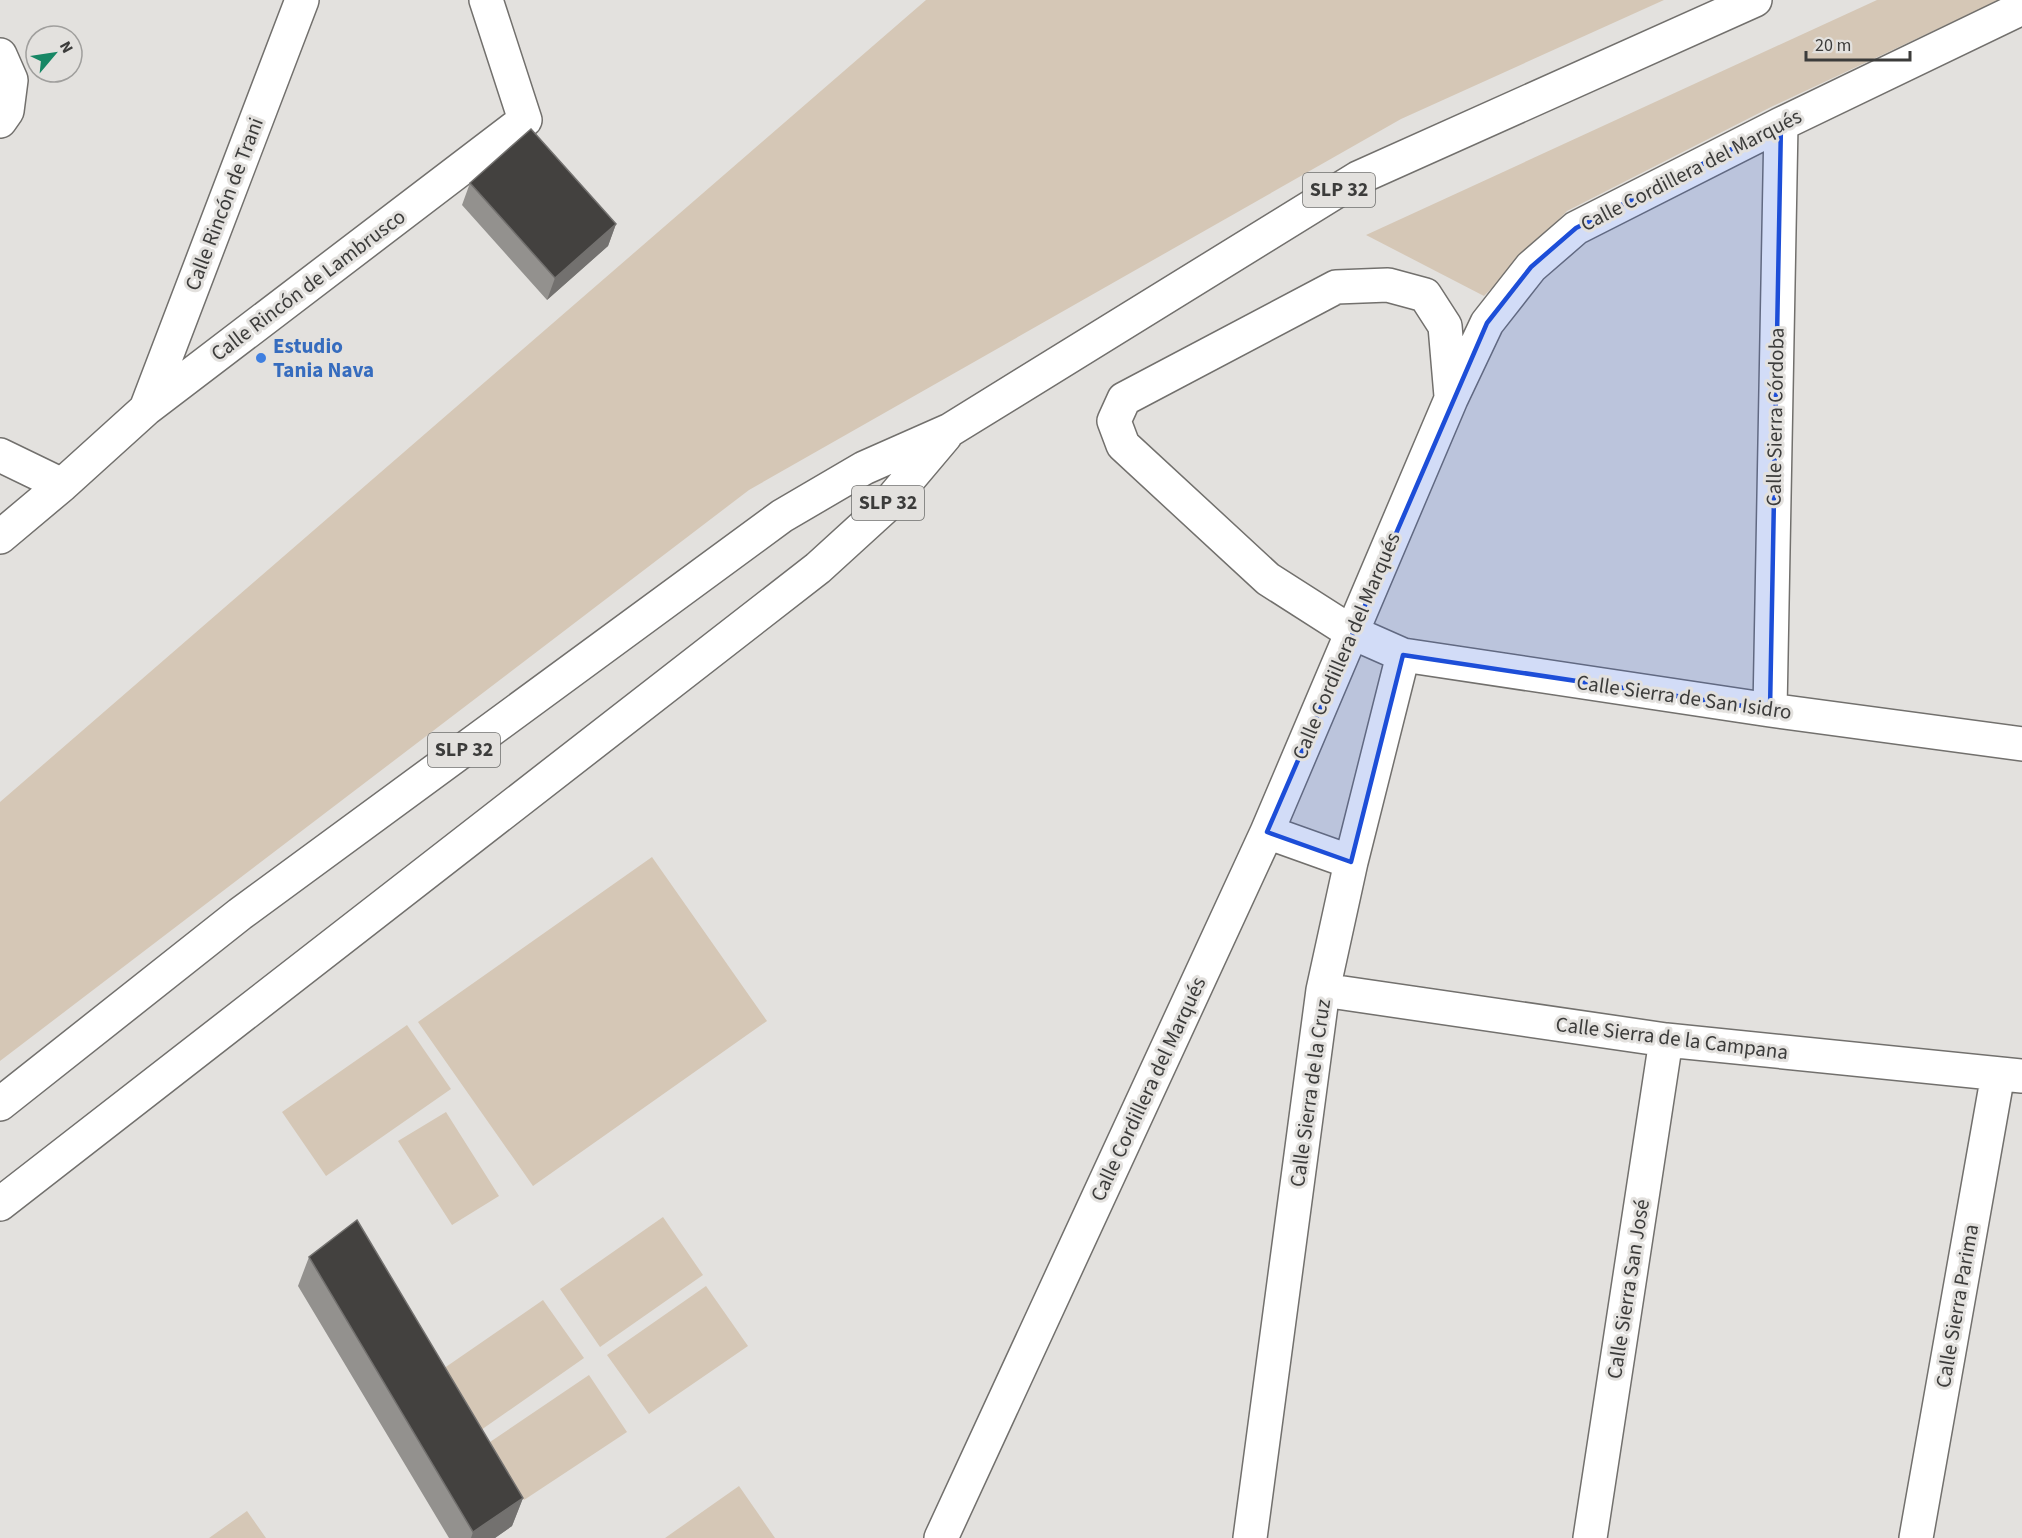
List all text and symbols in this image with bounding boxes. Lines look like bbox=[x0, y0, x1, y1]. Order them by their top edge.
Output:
north arrow bbox=[24, 24, 84, 84]
scale bar bbox=[1806, 24, 1910, 62]
text: 20 m bbox=[1815, 33, 1851, 58]
text: N bbox=[54, 37, 78, 57]
street label: Calle Cordillera del Marqués bbox=[1575, 101, 1807, 239]
street label: Calle Rincón de Trani bbox=[177, 113, 271, 295]
road number: SLP 32 bbox=[1303, 173, 1375, 207]
street label: Calle Rincón de Lambrusco bbox=[204, 202, 412, 368]
street label: Calle Sierra Córdoba bbox=[1758, 327, 1792, 507]
place label: Estudio Tania Nava bbox=[273, 331, 374, 385]
marker: Estudio Tania Nava bbox=[254, 351, 268, 365]
road number: SLP 32 bbox=[852, 486, 924, 520]
street label: Calle Cordillera del Marqués bbox=[1284, 527, 1408, 764]
street label: Calle Sierra de San Isidro bbox=[1575, 667, 1793, 727]
road number: SLP 32 bbox=[428, 733, 500, 767]
street label: Calle Cordillera del Marqués bbox=[1083, 972, 1213, 1206]
street label: Calle Sierra de la Cruz bbox=[1282, 997, 1338, 1189]
street label: Calle Sierra de la Campana bbox=[1554, 1009, 1790, 1067]
street label: Calle Sierra San José bbox=[1599, 1197, 1657, 1381]
street label: Calle Sierra Parima bbox=[1928, 1222, 1986, 1390]

